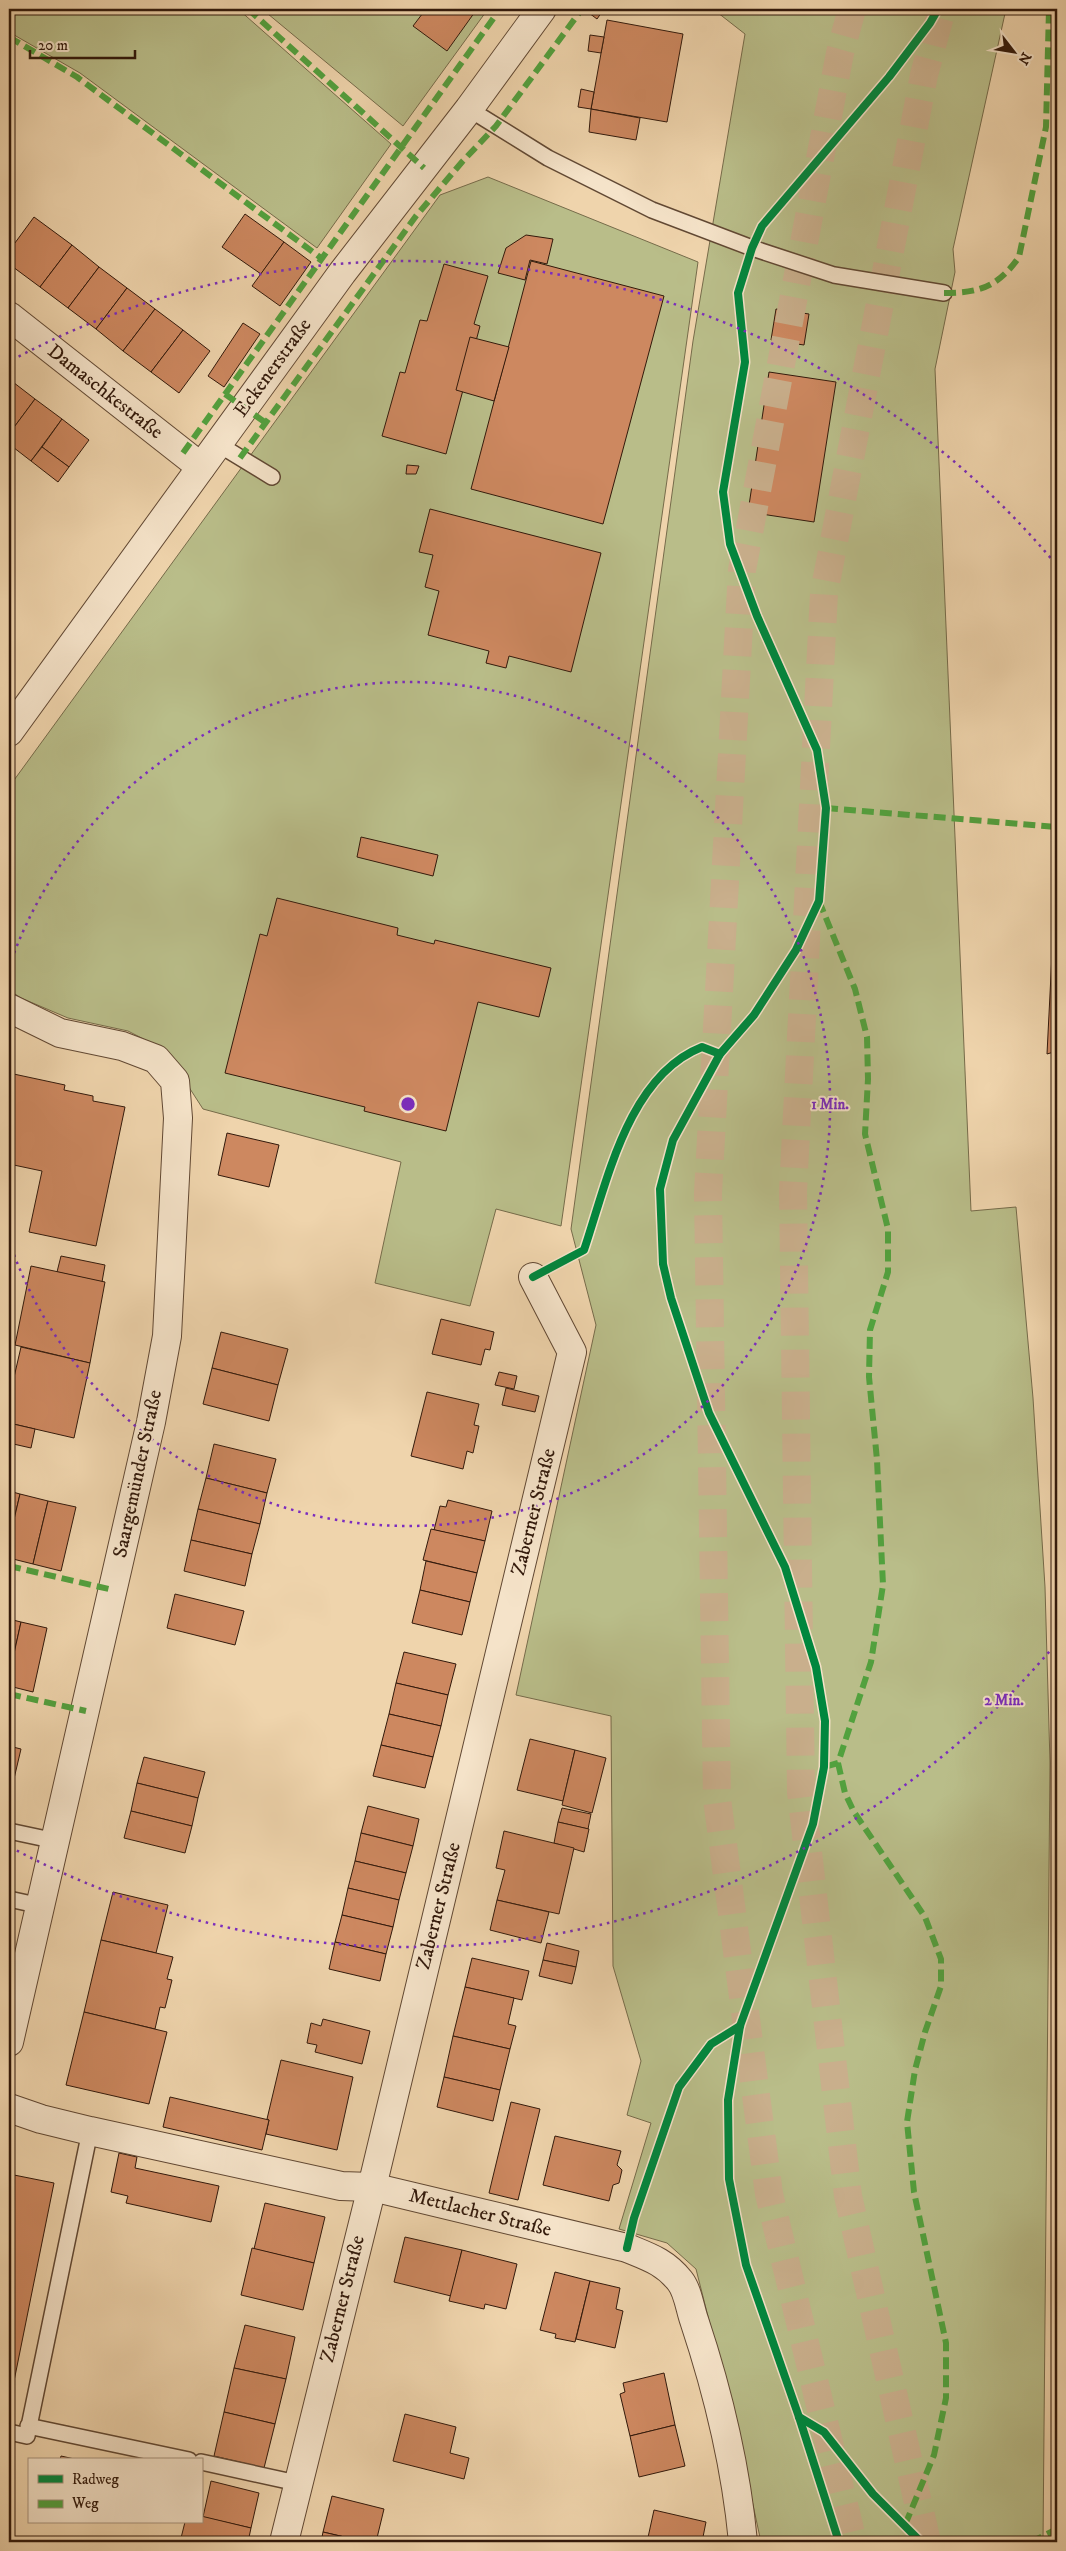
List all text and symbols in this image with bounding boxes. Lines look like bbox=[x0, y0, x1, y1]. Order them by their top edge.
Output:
scale bar bbox=[30, 28, 135, 60]
north arrow bbox=[988, 28, 1038, 78]
text: 20 m bbox=[38, 36, 68, 55]
text: N bbox=[1013, 49, 1035, 68]
street label: Eckenerstraße bbox=[229, 314, 317, 422]
street label: Damaschkestraße bbox=[42, 339, 168, 445]
centre of rings bbox=[399, 1095, 417, 1113]
text: 1 Min. bbox=[811, 1095, 849, 1114]
street label: Saargemünder Straße bbox=[108, 1388, 168, 1560]
street label: Zaberner Straße bbox=[506, 1446, 562, 1578]
text: 2 Min. bbox=[984, 1691, 1024, 1710]
street label: Zaberner Straße bbox=[411, 1840, 467, 1972]
street label: Mettlacher Straße bbox=[406, 2183, 554, 2243]
street label: Zaberner Straße bbox=[315, 2233, 371, 2365]
legend bbox=[28, 2458, 202, 2524]
text: Radweg bbox=[72, 2470, 120, 2489]
text: Weg bbox=[71, 2494, 99, 2513]

